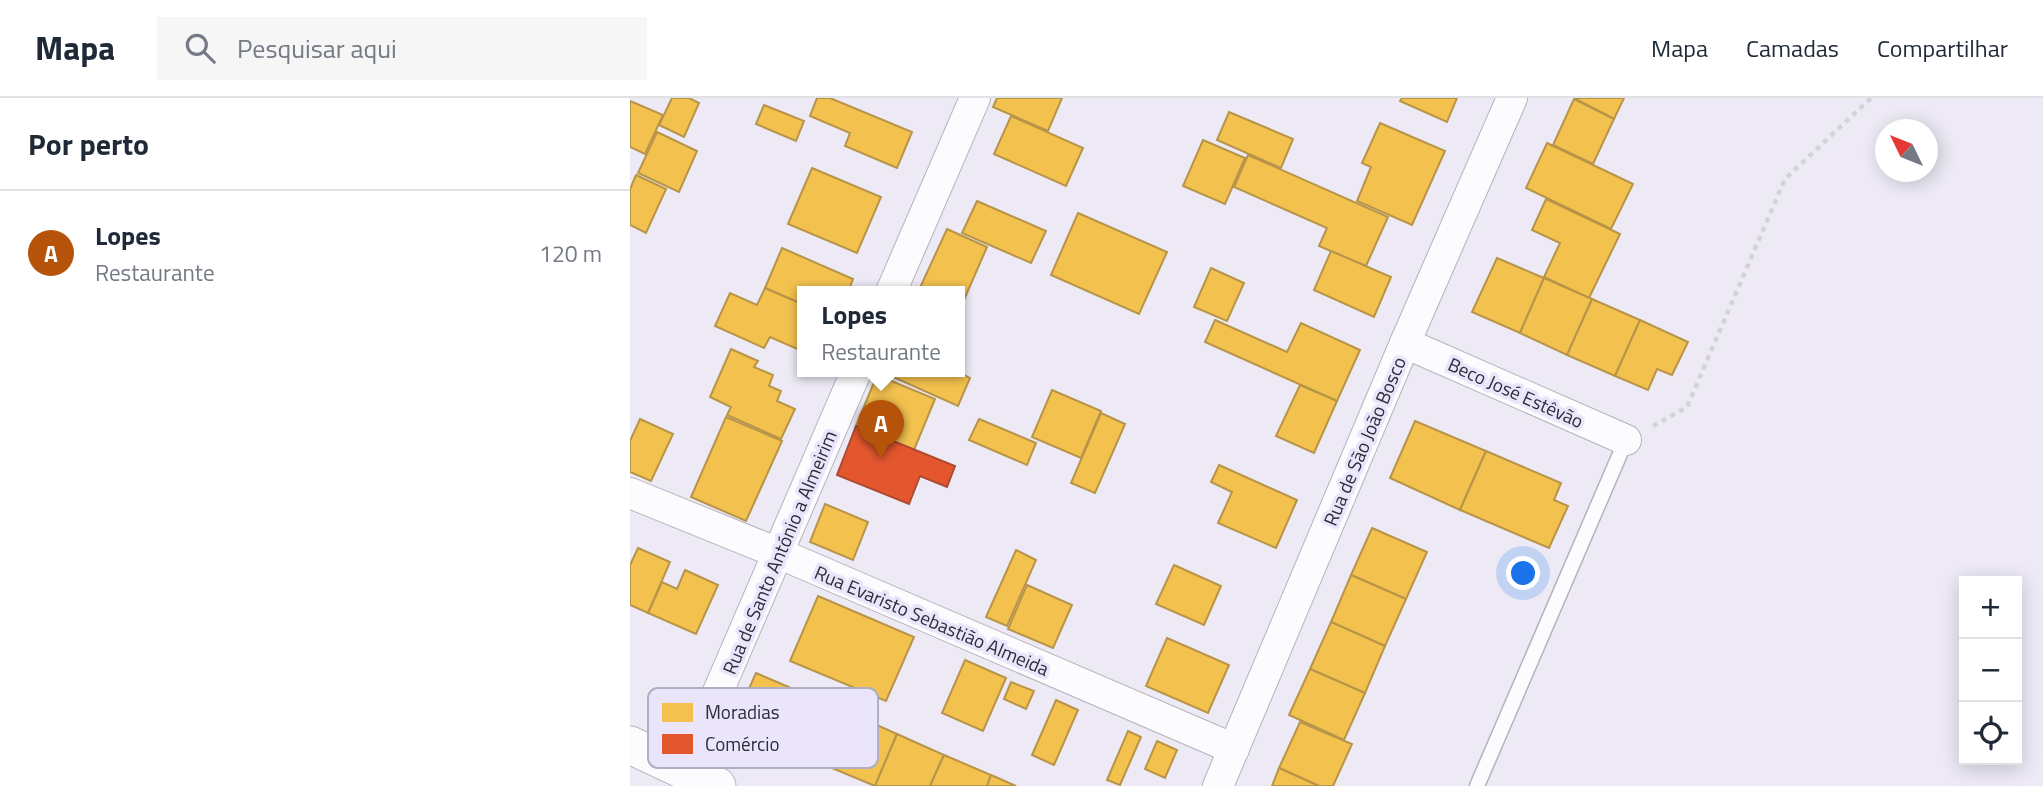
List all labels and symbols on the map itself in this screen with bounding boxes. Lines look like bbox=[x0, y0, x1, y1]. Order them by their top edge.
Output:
north arrow bbox=[1875, 119, 1938, 182]
street label: Beco José Estêvão bbox=[1444, 349, 1588, 435]
street label: Rua de São João Bosco bbox=[1315, 352, 1413, 530]
pin: A bbox=[858, 400, 904, 458]
street label: Rua de Santo António a Almeirim bbox=[714, 426, 844, 678]
your location bbox=[1506, 556, 1540, 590]
street label: Rua Evaristo Sebastião Almeida bbox=[810, 557, 1054, 683]
legend bbox=[648, 688, 878, 768]
text: Moradias bbox=[705, 697, 780, 726]
text: Comércio bbox=[705, 729, 780, 758]

